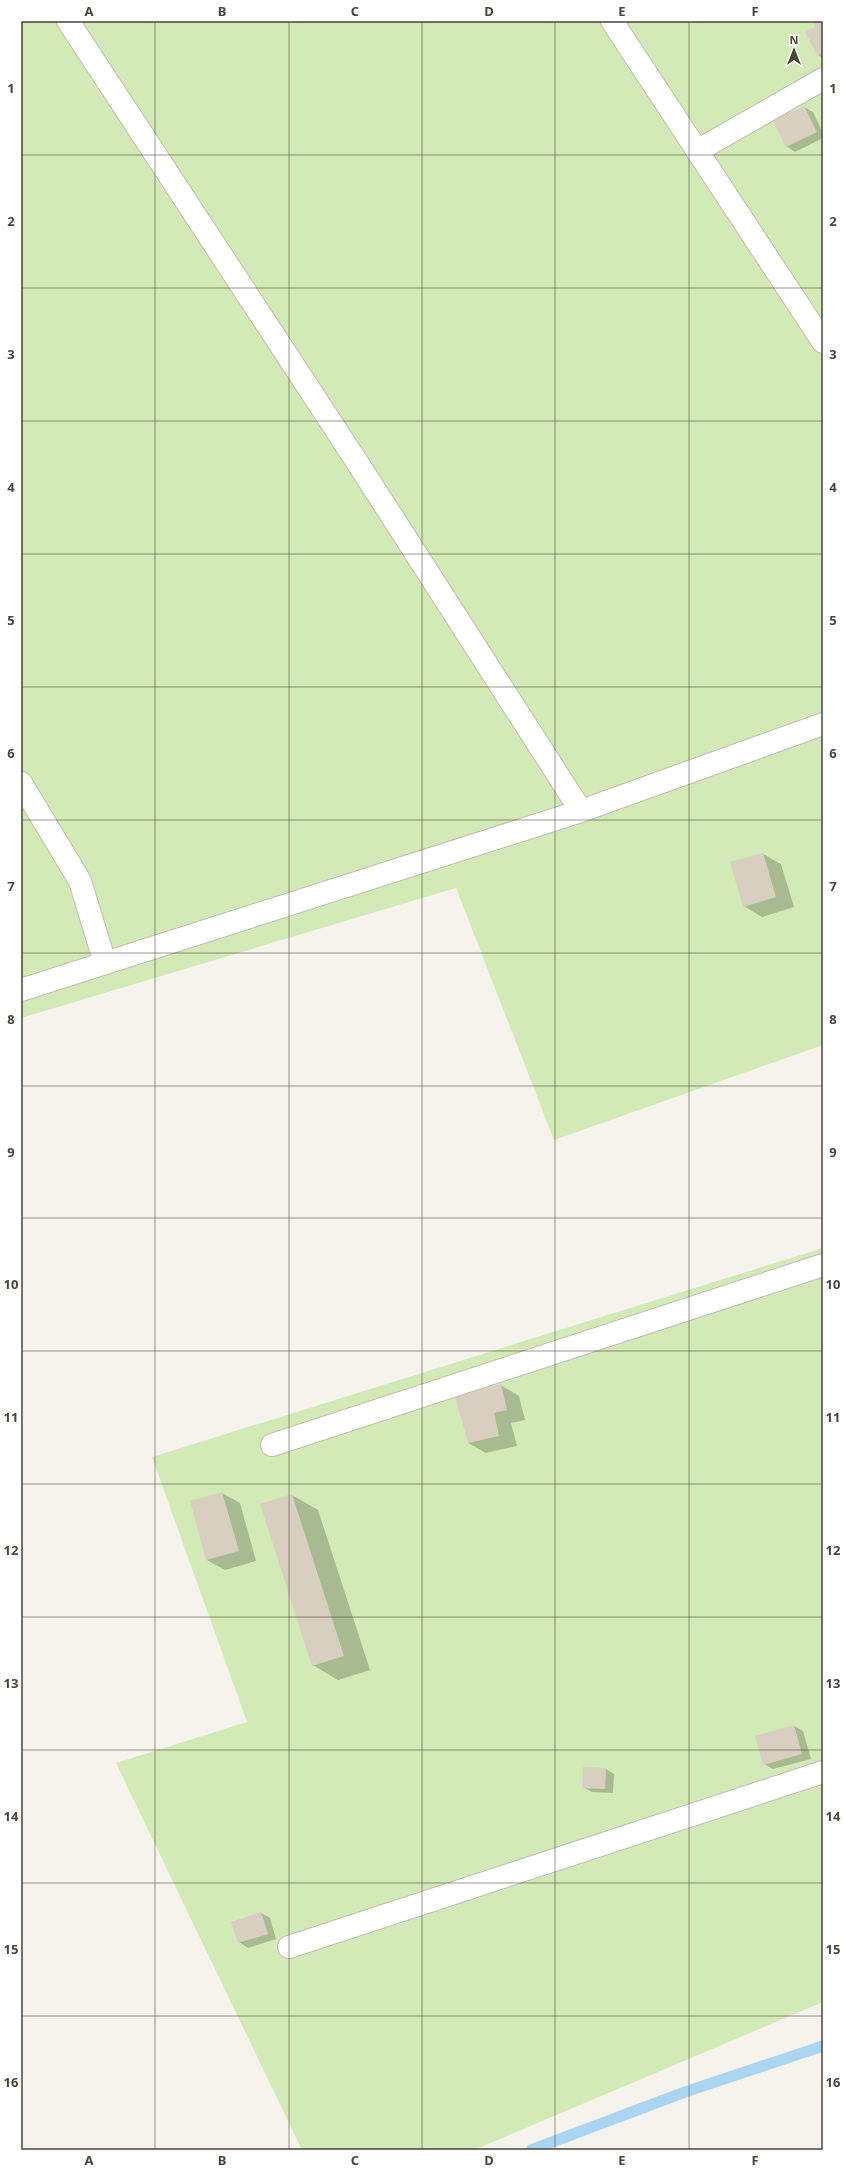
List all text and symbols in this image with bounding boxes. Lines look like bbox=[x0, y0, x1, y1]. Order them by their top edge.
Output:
text: A bbox=[85, 2, 94, 20]
text: B bbox=[218, 2, 226, 20]
text: C bbox=[351, 2, 359, 20]
text: D bbox=[484, 2, 494, 20]
text: E bbox=[618, 2, 626, 20]
text: F bbox=[751, 2, 759, 20]
north arrow bbox=[774, 30, 814, 70]
text: N bbox=[790, 32, 798, 47]
text: 1 bbox=[7, 79, 15, 97]
text: 1 bbox=[829, 79, 837, 97]
text: 2 bbox=[7, 212, 15, 230]
text: 2 bbox=[829, 212, 837, 230]
text: 3 bbox=[7, 345, 15, 363]
text: 3 bbox=[829, 345, 837, 363]
text: 4 bbox=[7, 478, 15, 496]
text: 4 bbox=[829, 478, 837, 496]
text: 5 bbox=[7, 611, 15, 629]
text: 5 bbox=[829, 611, 837, 629]
text: 6 bbox=[7, 744, 15, 762]
text: 6 bbox=[829, 744, 837, 762]
text: 7 bbox=[7, 877, 15, 895]
text: 7 bbox=[829, 877, 837, 895]
text: 8 bbox=[7, 1010, 15, 1028]
text: 8 bbox=[829, 1010, 837, 1028]
text: 9 bbox=[7, 1143, 15, 1161]
text: 9 bbox=[829, 1143, 837, 1161]
text: 10 bbox=[4, 1275, 18, 1293]
text: 10 bbox=[826, 1275, 840, 1293]
text: 11 bbox=[4, 1408, 18, 1426]
text: 11 bbox=[826, 1408, 840, 1426]
text: 12 bbox=[4, 1541, 18, 1559]
text: 12 bbox=[826, 1541, 840, 1559]
text: 13 bbox=[4, 1674, 18, 1692]
text: 13 bbox=[826, 1674, 840, 1692]
text: 14 bbox=[4, 1807, 19, 1825]
text: 14 bbox=[826, 1807, 841, 1825]
text: 15 bbox=[4, 1940, 18, 1958]
text: 15 bbox=[826, 1940, 840, 1958]
text: 16 bbox=[4, 2073, 18, 2091]
text: 16 bbox=[826, 2073, 840, 2091]
text: A bbox=[85, 2151, 94, 2169]
text: B bbox=[218, 2151, 226, 2169]
text: C bbox=[351, 2151, 359, 2169]
text: D bbox=[484, 2151, 494, 2169]
text: E bbox=[618, 2151, 626, 2169]
text: F bbox=[751, 2151, 759, 2169]

